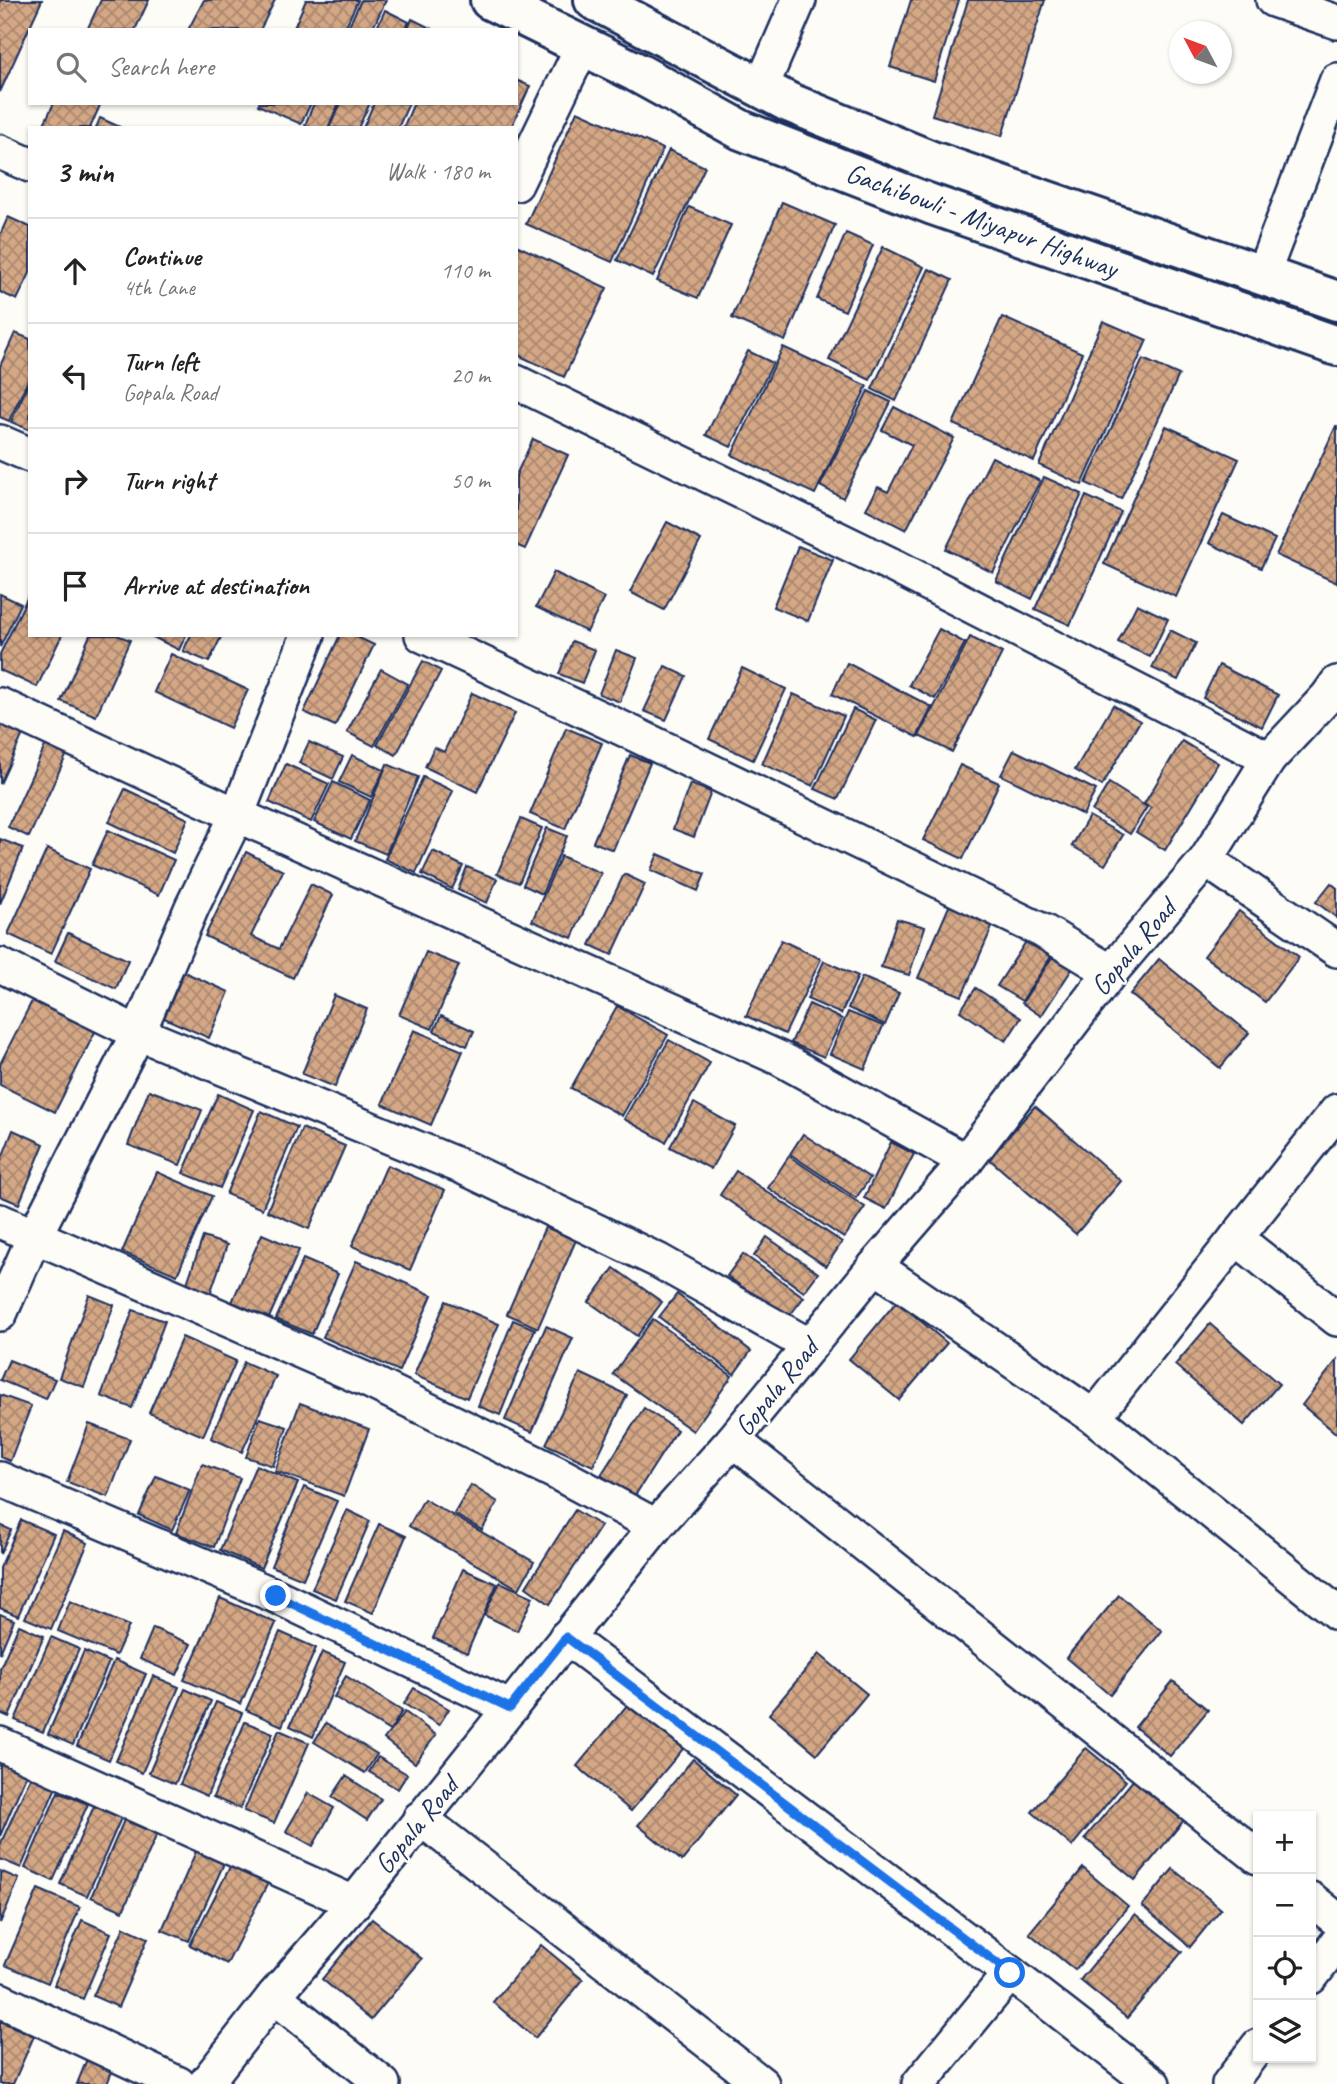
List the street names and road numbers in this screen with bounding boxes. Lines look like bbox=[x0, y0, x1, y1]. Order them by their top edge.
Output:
street label: Gachibowli - Miyapur Highway bbox=[841, 155, 1125, 286]
street label: Gopala Road bbox=[1083, 889, 1186, 1002]
street label: Gopala Road bbox=[726, 1328, 828, 1443]
street label: Gopala Road bbox=[366, 1766, 468, 1881]

